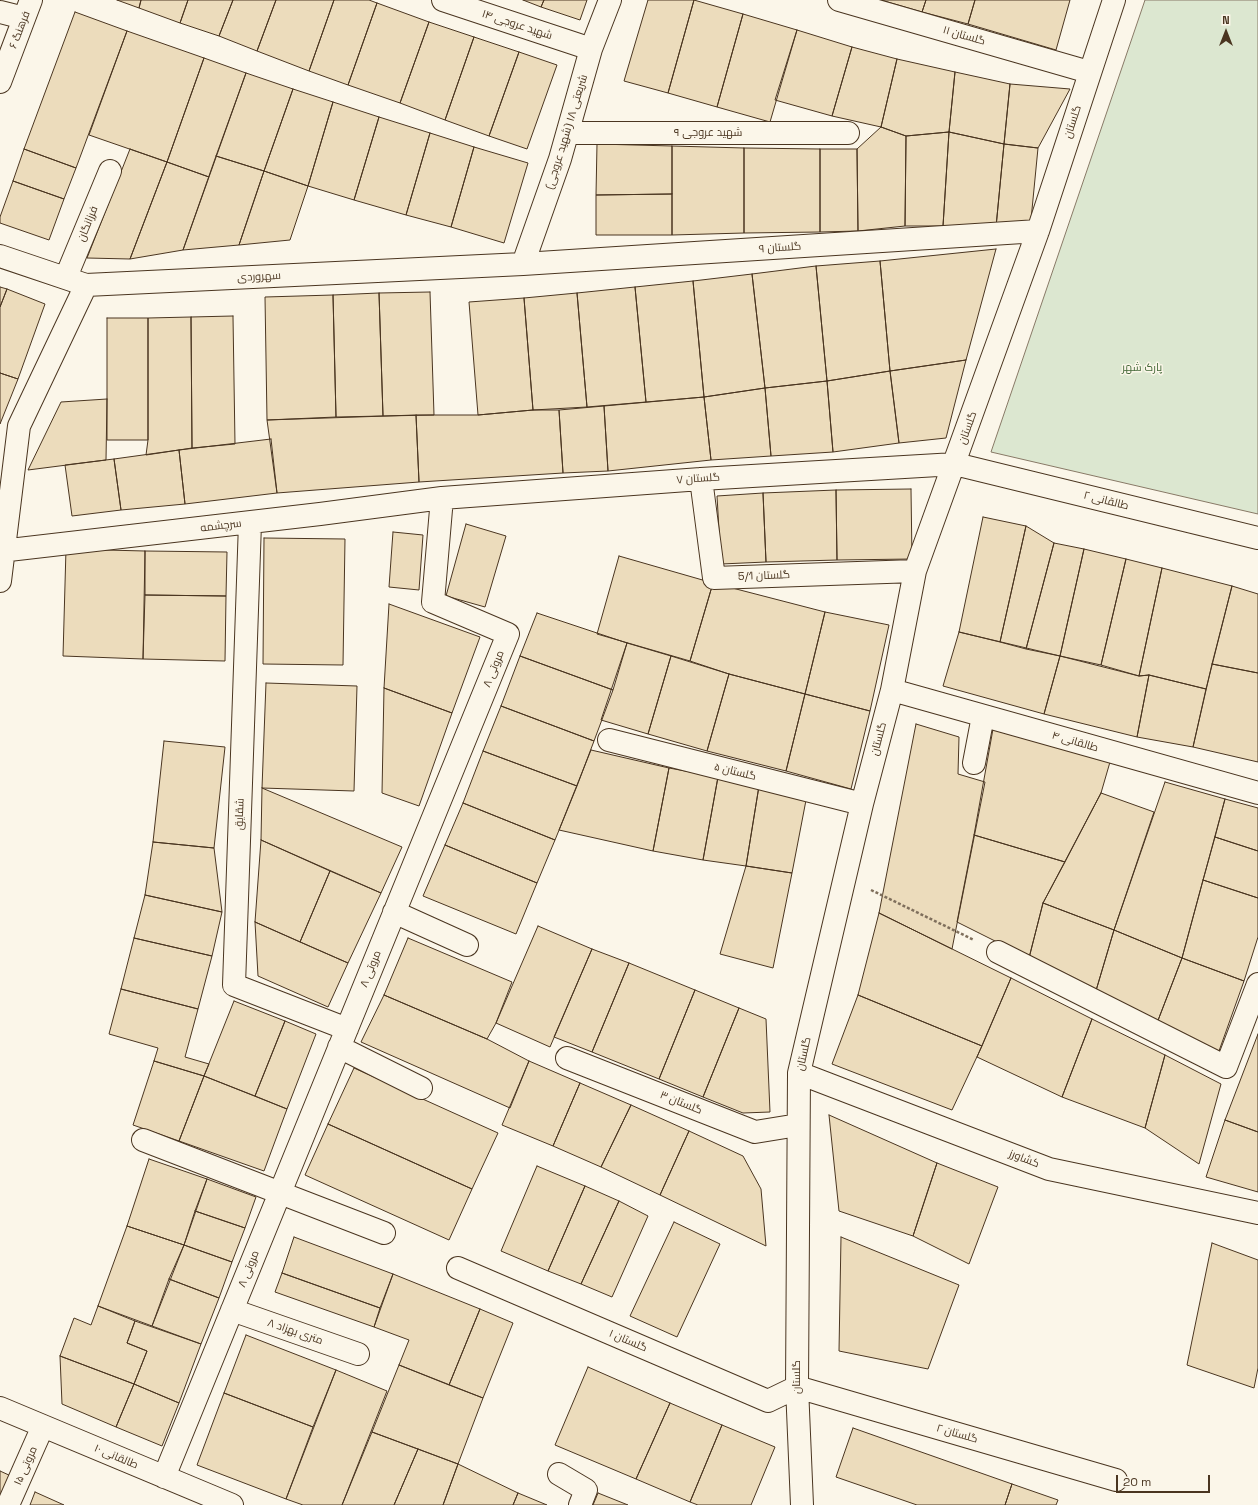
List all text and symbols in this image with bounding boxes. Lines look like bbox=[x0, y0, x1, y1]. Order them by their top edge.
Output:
street label: شهید عروجی ۱۴ bbox=[480, 7, 554, 43]
street label: فرهنگ ۶ bbox=[7, 9, 33, 51]
north arrow bbox=[1206, 12, 1246, 52]
text: N bbox=[1222, 13, 1230, 27]
street label: گلستان ۱۱ bbox=[941, 24, 987, 48]
street label: شریعتی ۱۸ (شهید عروجی) bbox=[543, 73, 591, 191]
street label: گلستان bbox=[1061, 104, 1085, 140]
street label: شهید عروجی ۹ bbox=[674, 126, 742, 140]
street label: فرزانگان bbox=[75, 204, 101, 244]
street label: گلستان ۹ bbox=[758, 240, 802, 256]
street label: سهروردی bbox=[237, 269, 281, 285]
park label: پارک شهر bbox=[1122, 361, 1162, 375]
street label: گلستان bbox=[956, 410, 980, 446]
street label: گلستان ۷ bbox=[676, 471, 720, 487]
street label: طالقانی ۲ bbox=[1082, 489, 1130, 513]
street label: سرچشمه bbox=[200, 517, 242, 535]
street label: گلستان 5/1 bbox=[738, 568, 790, 584]
street label: مروتی ۸ bbox=[481, 649, 507, 689]
street label: گلستان bbox=[868, 721, 890, 757]
street label: طالقانی ۴ bbox=[1050, 729, 1100, 755]
street label: گلستان ۵ bbox=[713, 760, 757, 784]
street label: شقایق bbox=[233, 798, 247, 830]
street label: مروتی ۸ bbox=[358, 949, 384, 989]
street label: گلستان bbox=[794, 1036, 814, 1072]
street label: گلستان ۳ bbox=[658, 1089, 704, 1117]
street label: کشاورز bbox=[1007, 1147, 1041, 1171]
street label: مروتی ۸ bbox=[236, 1249, 262, 1289]
street label: ۸ متری بهزاد bbox=[266, 1316, 324, 1348]
street label: گلستان ۱ bbox=[607, 1327, 649, 1355]
street label: گلستان bbox=[790, 1360, 804, 1394]
street label: گلستان ۲ bbox=[935, 1422, 979, 1446]
street label: طالقانی ۱۰ bbox=[92, 1442, 140, 1472]
street label: مروتی ۱۵ bbox=[12, 1444, 40, 1488]
scale bar bbox=[1118, 1467, 1212, 1493]
text: 20 m bbox=[1123, 1474, 1151, 1490]

